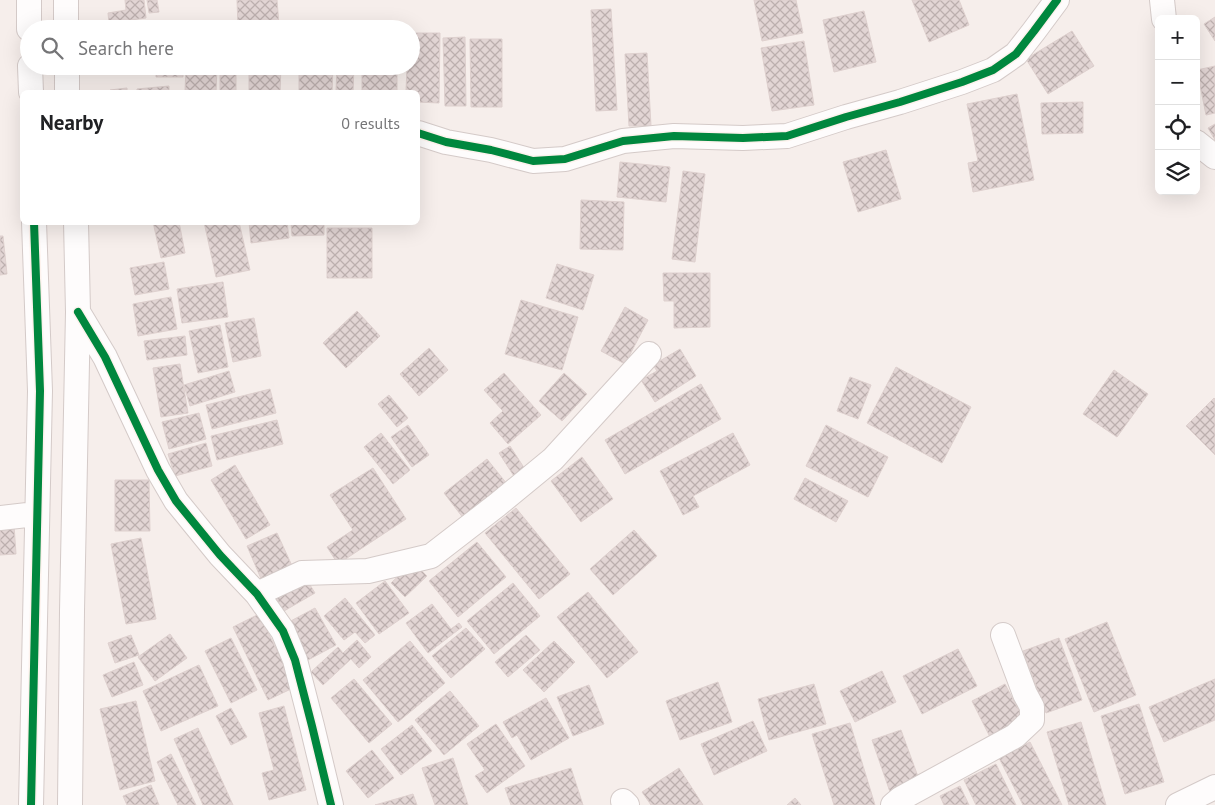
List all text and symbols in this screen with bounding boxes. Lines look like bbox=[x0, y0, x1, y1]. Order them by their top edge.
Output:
map controls bbox=[1155, 15, 1200, 195]
button: + bbox=[1155, 15, 1200, 60]
search box bbox=[20, 20, 420, 75]
icon: search bbox=[38, 34, 66, 62]
text: Search here bbox=[78, 36, 174, 60]
button: − bbox=[1155, 60, 1200, 105]
button: locate bbox=[1155, 105, 1200, 150]
text: Nearby bbox=[40, 109, 103, 136]
text: 0 results bbox=[341, 113, 400, 133]
button: layers bbox=[1155, 150, 1200, 195]

